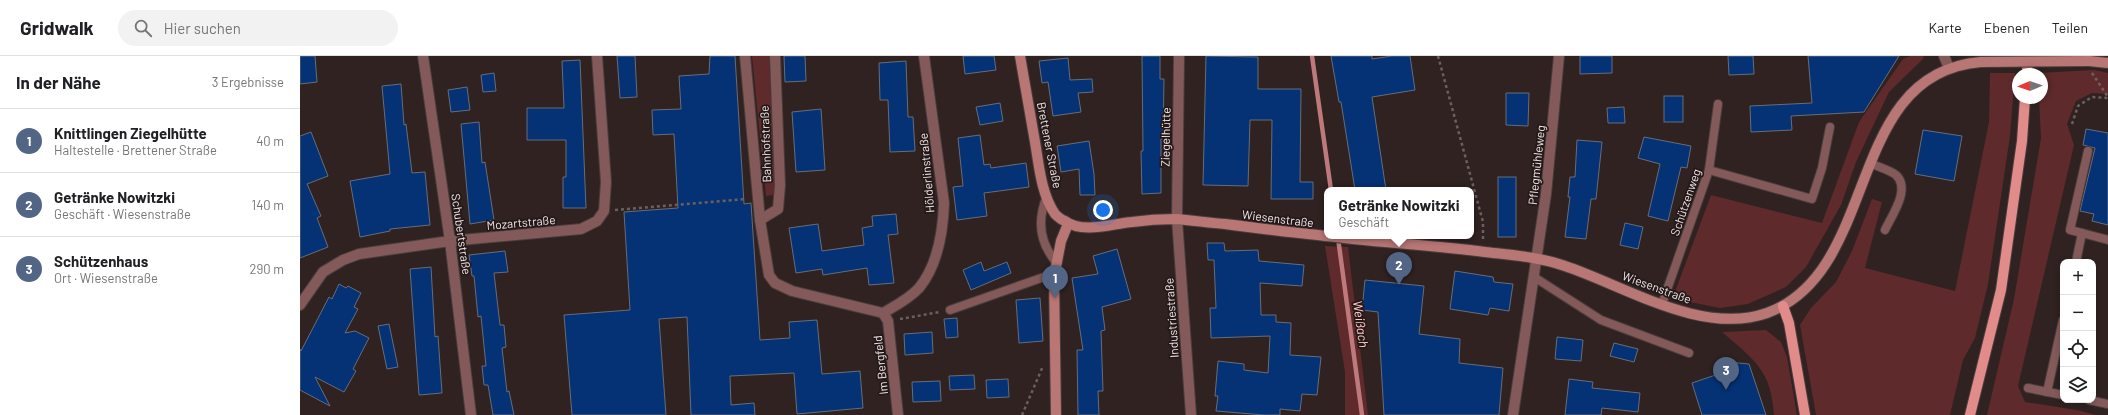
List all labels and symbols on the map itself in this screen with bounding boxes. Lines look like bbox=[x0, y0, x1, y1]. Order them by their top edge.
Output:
north arrow bbox=[2012, 68, 2048, 104]
street label: Brettener Straße bbox=[1035, 101, 1065, 189]
street label: Bahnhofstraße bbox=[757, 105, 773, 183]
street label: Ziegelhütte bbox=[1157, 107, 1173, 167]
street label: Pflegmühleweg bbox=[1525, 124, 1547, 206]
street label: Hölderlinstraße bbox=[916, 132, 936, 214]
street label: Schützenweg bbox=[1667, 167, 1703, 237]
street label: Schubertstraße bbox=[449, 193, 475, 275]
your location bbox=[1093, 200, 1113, 220]
street label: Wiesenstraße bbox=[1241, 207, 1315, 229]
street label: Mozartstraße bbox=[486, 212, 556, 232]
pin: 2 bbox=[1386, 252, 1412, 285]
pin: 1 bbox=[1042, 265, 1068, 298]
street label: Wiesenstraße bbox=[1621, 268, 1693, 306]
street label: Industriestraße bbox=[1161, 278, 1181, 358]
water label: Weißach bbox=[1350, 299, 1372, 349]
street label: Im Bergfeld bbox=[870, 335, 890, 395]
pin: 3 bbox=[1713, 357, 1739, 390]

